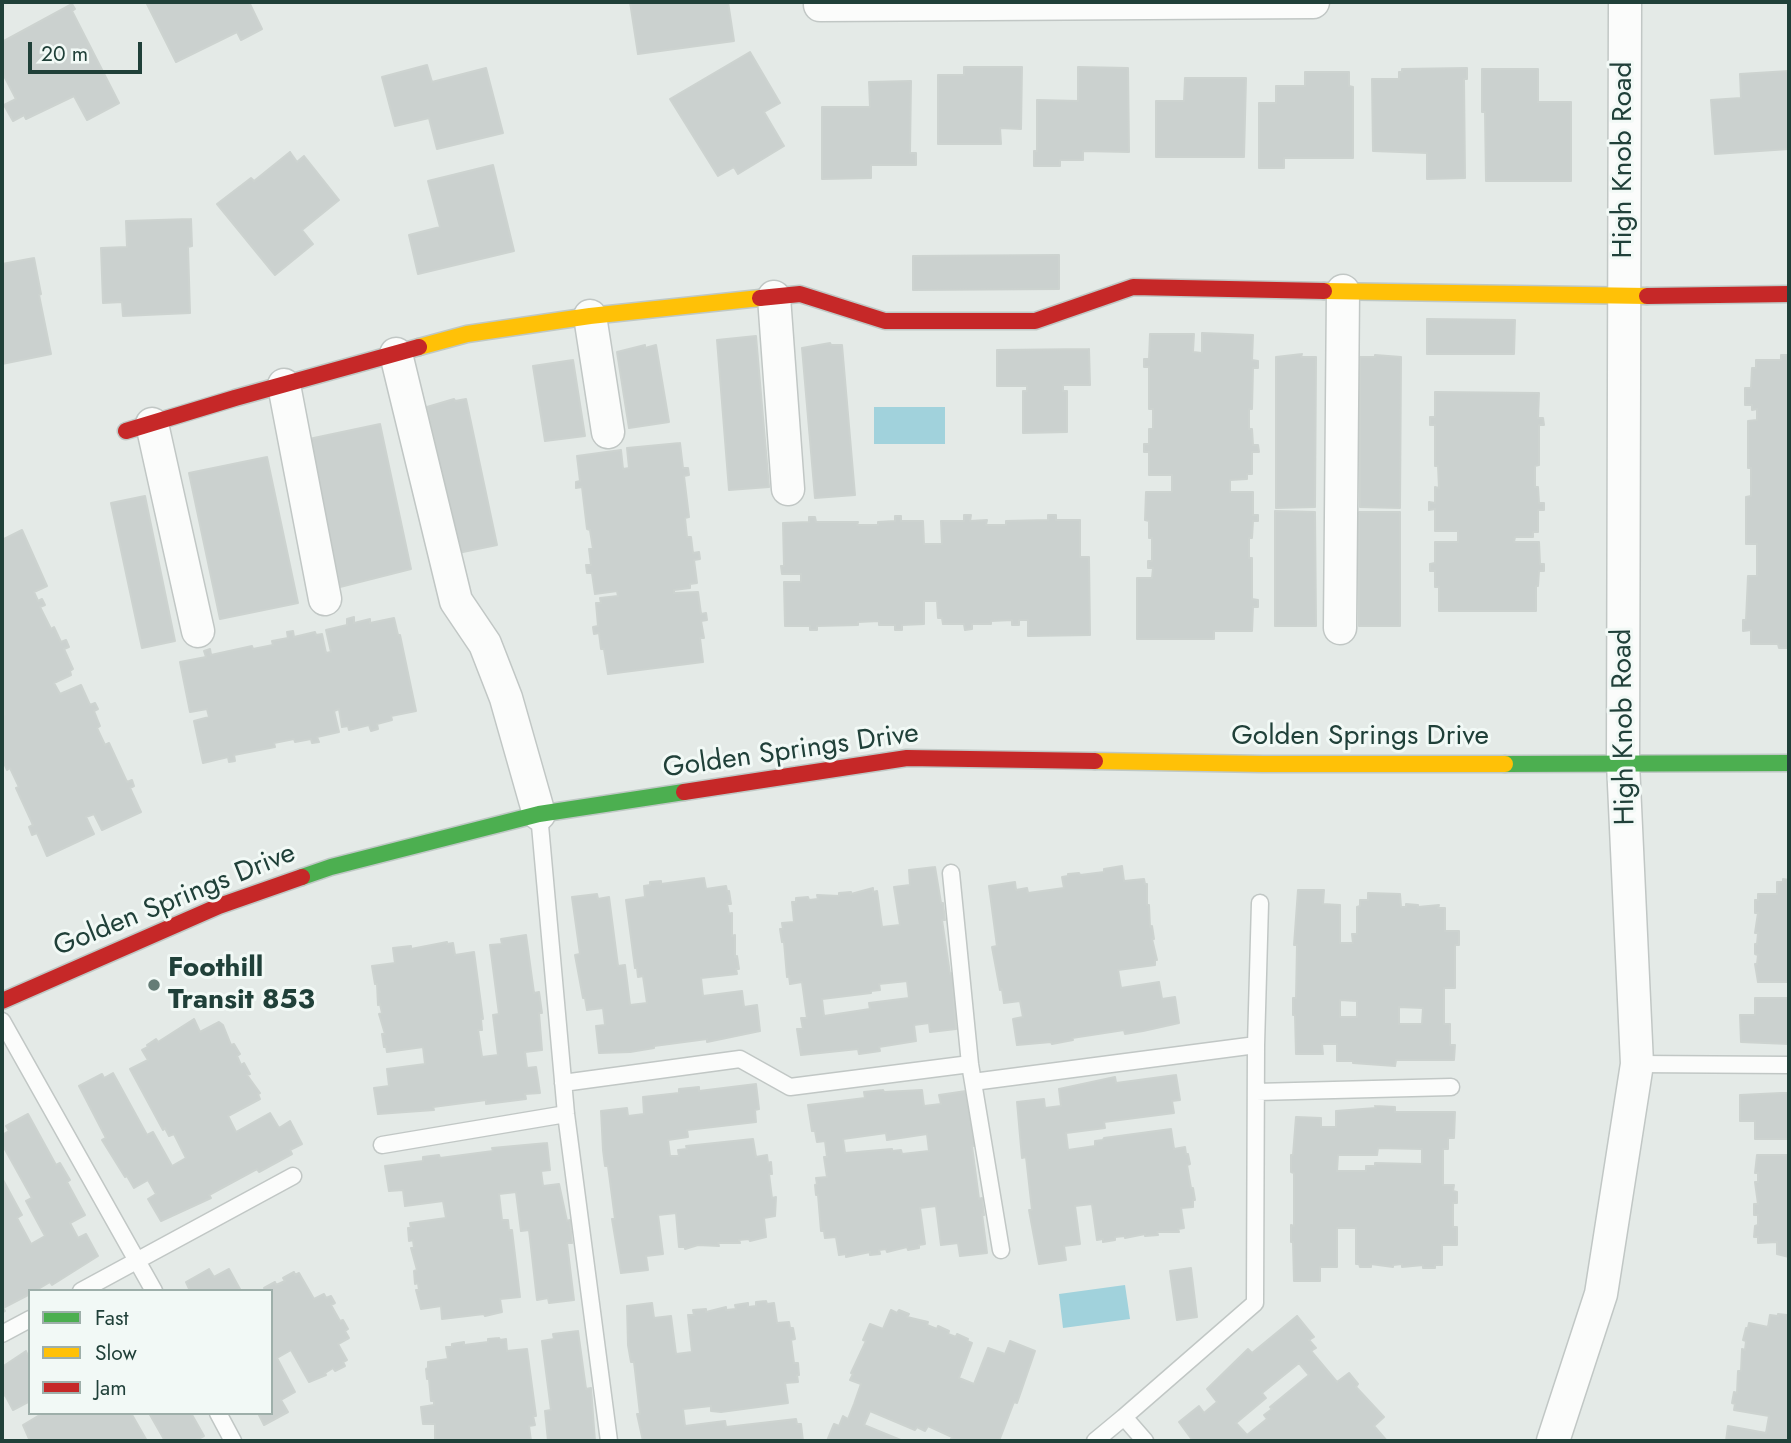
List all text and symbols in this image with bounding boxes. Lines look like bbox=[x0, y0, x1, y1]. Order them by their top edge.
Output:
scale bar bbox=[32, 28, 145, 72]
text: 20 m bbox=[41, 39, 88, 69]
street label: High Knob Road bbox=[1607, 62, 1641, 258]
street label: High Knob Road bbox=[1606, 628, 1644, 826]
street label: Golden Springs Drive bbox=[661, 717, 921, 787]
street label: Golden Springs Drive bbox=[1231, 720, 1489, 754]
street label: Golden Springs Drive bbox=[49, 837, 301, 965]
place label: Foothill Transit 853 bbox=[168, 952, 315, 1018]
marker: Foothill Transit 853 bbox=[146, 977, 162, 993]
legend bbox=[28, 1289, 273, 1415]
text: Fast bbox=[95, 1303, 128, 1333]
text: Slow bbox=[95, 1338, 137, 1368]
text: Jam bbox=[95, 1373, 127, 1403]

